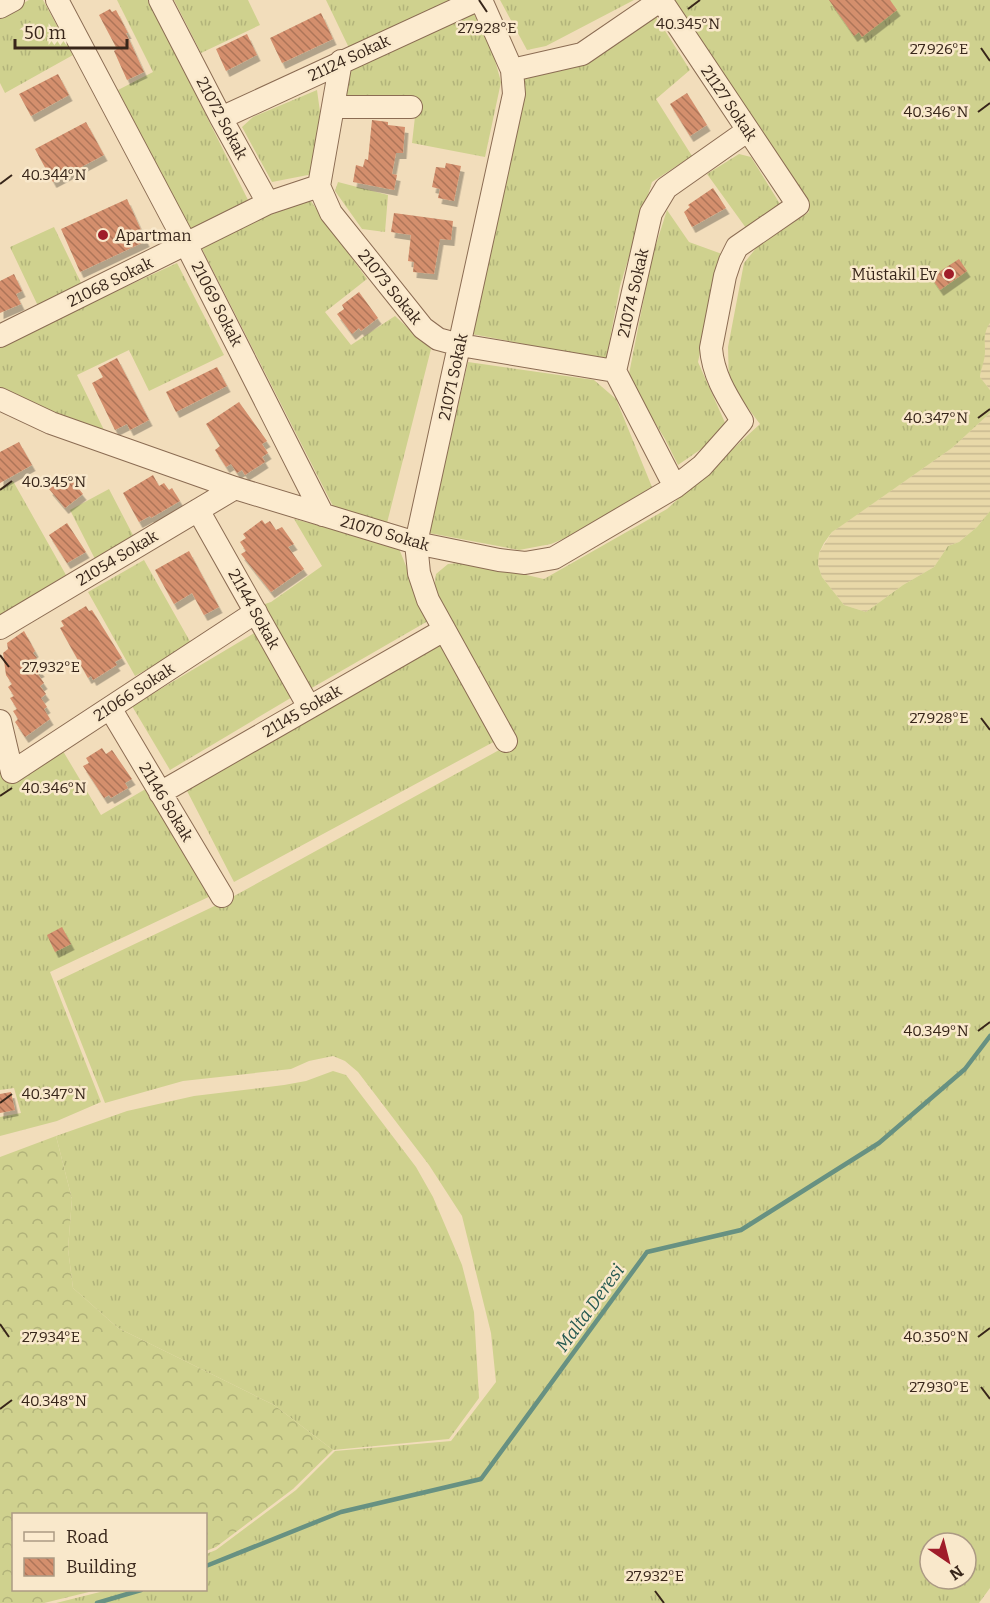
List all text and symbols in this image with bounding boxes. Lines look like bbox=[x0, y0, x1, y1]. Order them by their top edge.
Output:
scale bar bbox=[15, 12, 128, 50]
text: 40.345°N bbox=[656, 15, 720, 33]
text: 27.928°E bbox=[457, 19, 517, 37]
text: 50 m bbox=[24, 22, 66, 44]
street label: 21124 Sokak bbox=[305, 31, 393, 85]
text: 27.926°E bbox=[910, 40, 968, 58]
street label: 21127 Sokak bbox=[697, 62, 761, 144]
street label: 21072 Sokak bbox=[192, 74, 252, 162]
text: 40.346°N bbox=[904, 103, 969, 121]
text: 40.344°N bbox=[22, 166, 86, 184]
place label: Apartman bbox=[115, 226, 191, 245]
marker: Apartman bbox=[96, 228, 110, 242]
street label: 21073 Sokak bbox=[354, 246, 426, 328]
street label: 21074 Sokak bbox=[614, 247, 652, 339]
street label: 21068 Sokak bbox=[64, 253, 156, 311]
street label: 21069 Sokak bbox=[188, 258, 246, 350]
place label: Müstakil Ev bbox=[852, 265, 938, 284]
marker: Müstakil Ev bbox=[942, 267, 956, 281]
street label: 21071 Sokak bbox=[435, 332, 471, 422]
text: 40.347°N bbox=[904, 409, 968, 427]
text: 40.345°N bbox=[22, 473, 86, 491]
street label: 21070 Sokak bbox=[338, 511, 432, 555]
street label: 21054 Sokak bbox=[73, 526, 161, 590]
street label: 21144 Sokak bbox=[224, 566, 284, 652]
text: 27.932°E bbox=[22, 658, 80, 676]
street label: 21066 Sokak bbox=[90, 659, 178, 725]
street label: 21145 Sokak bbox=[259, 681, 345, 741]
text: 27.928°E bbox=[909, 709, 969, 727]
street label: 21146 Sokak bbox=[135, 759, 197, 845]
text: 40.346°N bbox=[22, 779, 87, 797]
text: 40.349°N bbox=[903, 1022, 969, 1040]
text: 40.347°N bbox=[22, 1085, 86, 1103]
water label: Malta Deresi bbox=[551, 1260, 629, 1356]
text: 27.934°E bbox=[22, 1328, 80, 1346]
text: 40.350°N bbox=[903, 1328, 969, 1346]
text: 27.930°E bbox=[909, 1378, 969, 1396]
text: 40.348°N bbox=[21, 1392, 87, 1410]
legend bbox=[12, 1513, 207, 1591]
text: Road bbox=[66, 1526, 109, 1548]
north arrow bbox=[918, 1531, 978, 1591]
text: Building bbox=[66, 1556, 137, 1578]
text: N bbox=[946, 1562, 967, 1584]
text: 27.932°E bbox=[626, 1567, 684, 1585]

